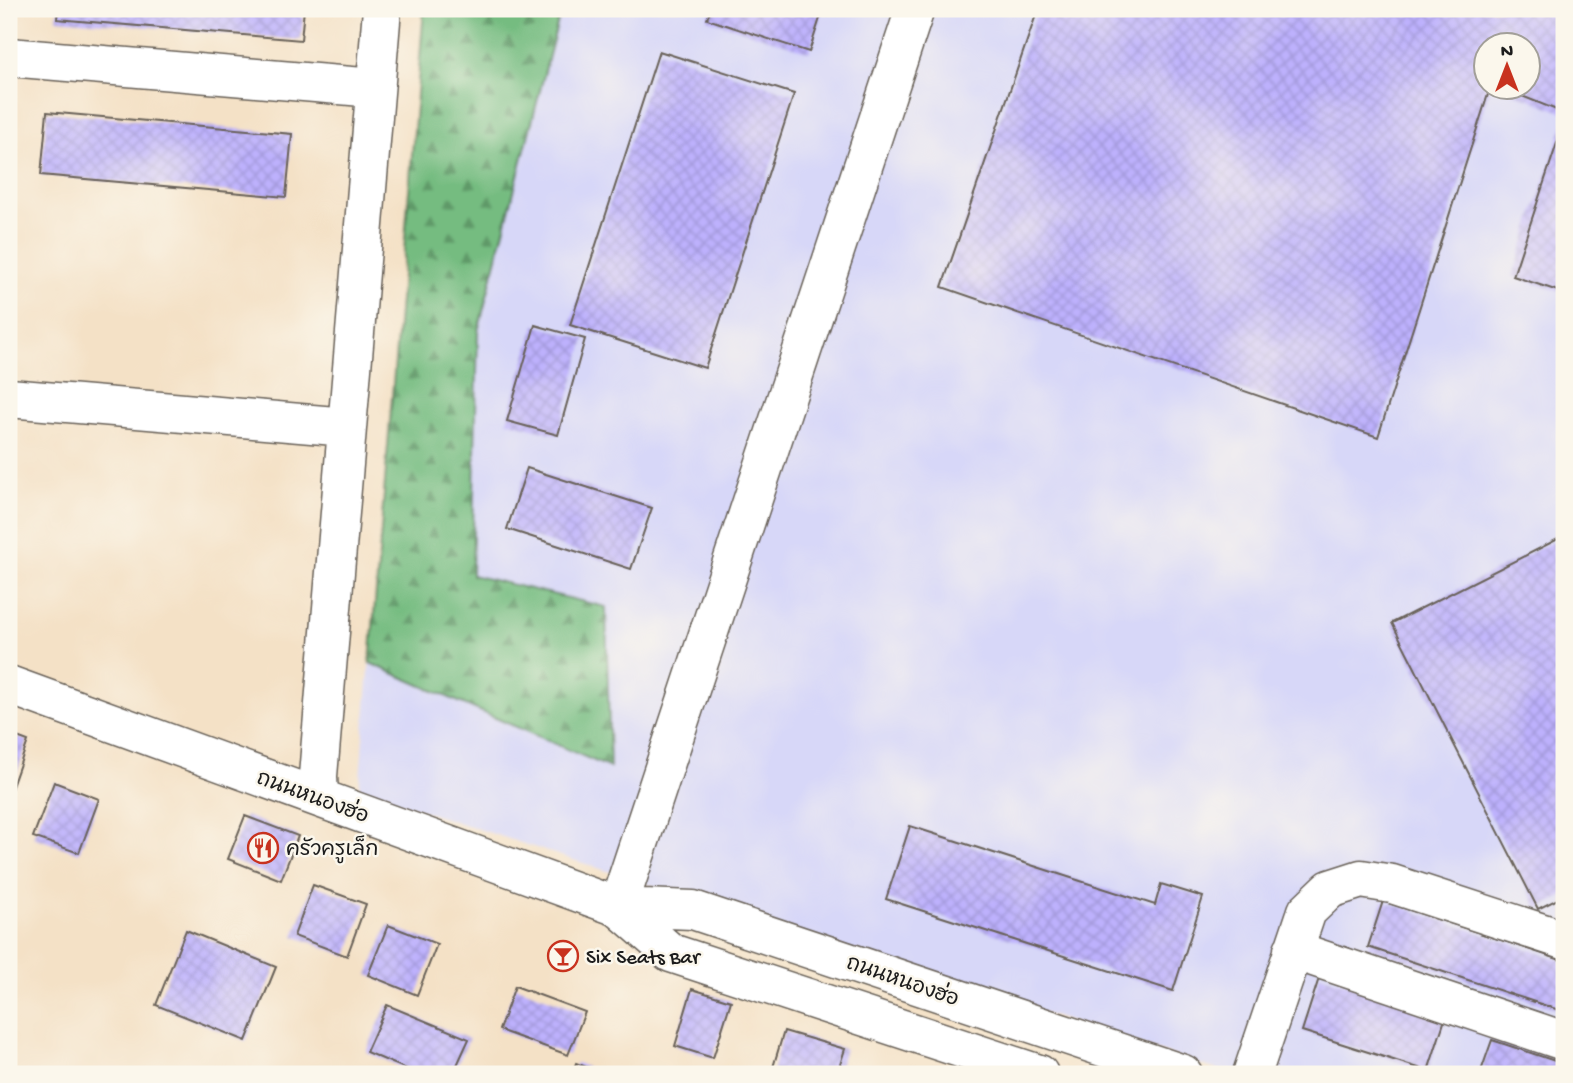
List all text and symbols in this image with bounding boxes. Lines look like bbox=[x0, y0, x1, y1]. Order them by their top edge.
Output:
north arrow bbox=[1472, 32, 1542, 102]
text: N bbox=[1501, 41, 1513, 64]
street label: ถนนหนองฮ่อ bbox=[252, 764, 373, 831]
restaurant icon: ครัวครูเล็ก bbox=[246, 831, 280, 865]
place label: ครัวครูเล็ก bbox=[286, 835, 378, 864]
bar icon: Six Seats Bar bbox=[546, 939, 580, 973]
place label: Six Seats Bar bbox=[586, 947, 701, 972]
street label: ถนนหนองฮ่อ bbox=[842, 949, 963, 1014]

